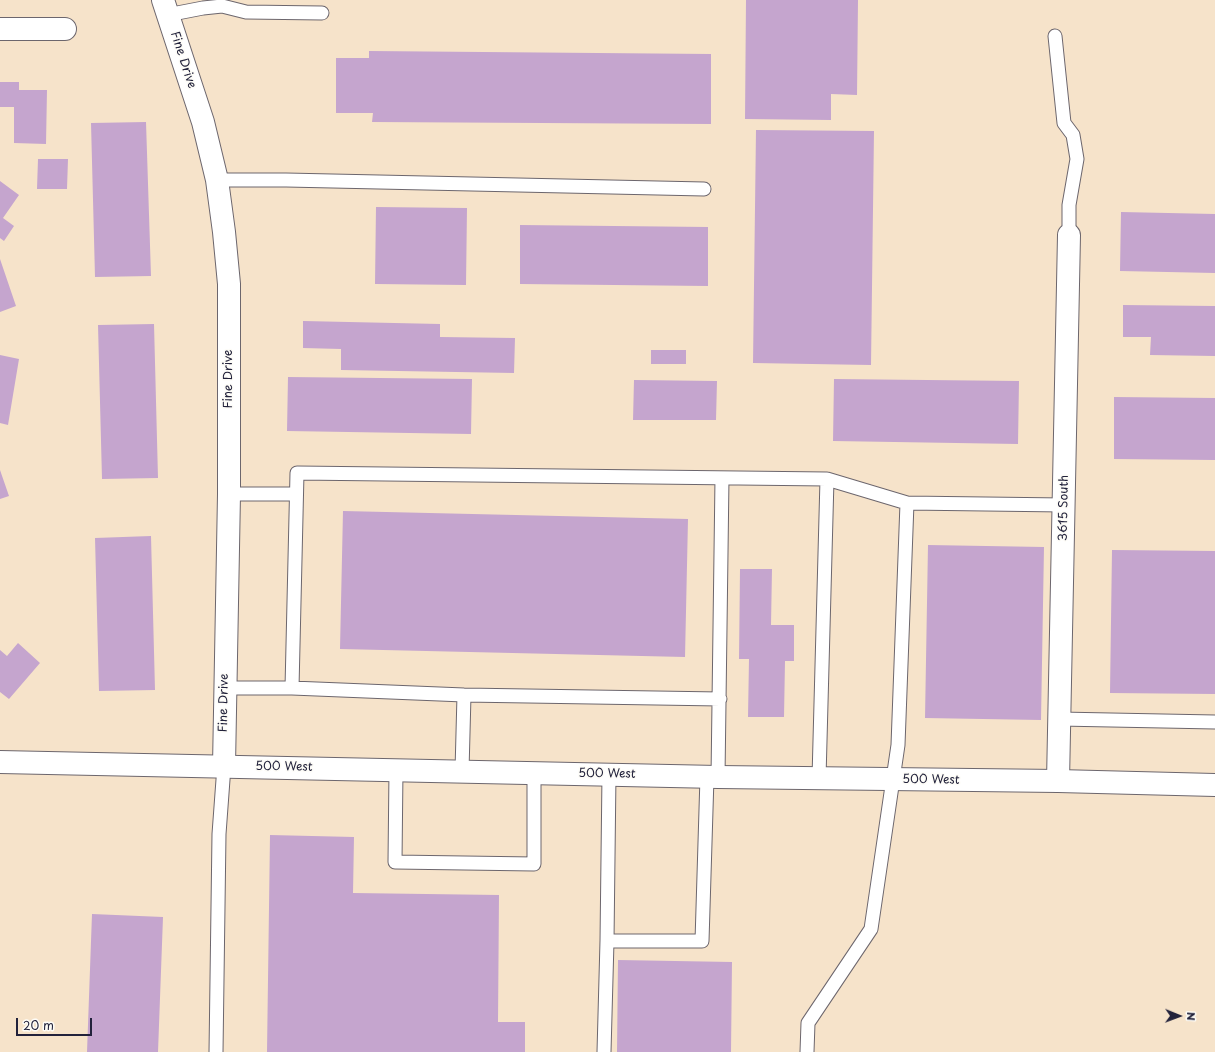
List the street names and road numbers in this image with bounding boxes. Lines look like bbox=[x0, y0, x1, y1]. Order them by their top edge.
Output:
street label: Fine Drive bbox=[167, 30, 199, 90]
street label: Fine Drive bbox=[222, 350, 236, 408]
street label: 3615 South bbox=[1056, 475, 1072, 541]
street label: Fine Drive bbox=[216, 673, 232, 733]
street label: 500 West bbox=[255, 759, 313, 775]
street label: 500 West bbox=[578, 766, 636, 782]
street label: 500 West bbox=[902, 772, 960, 788]

